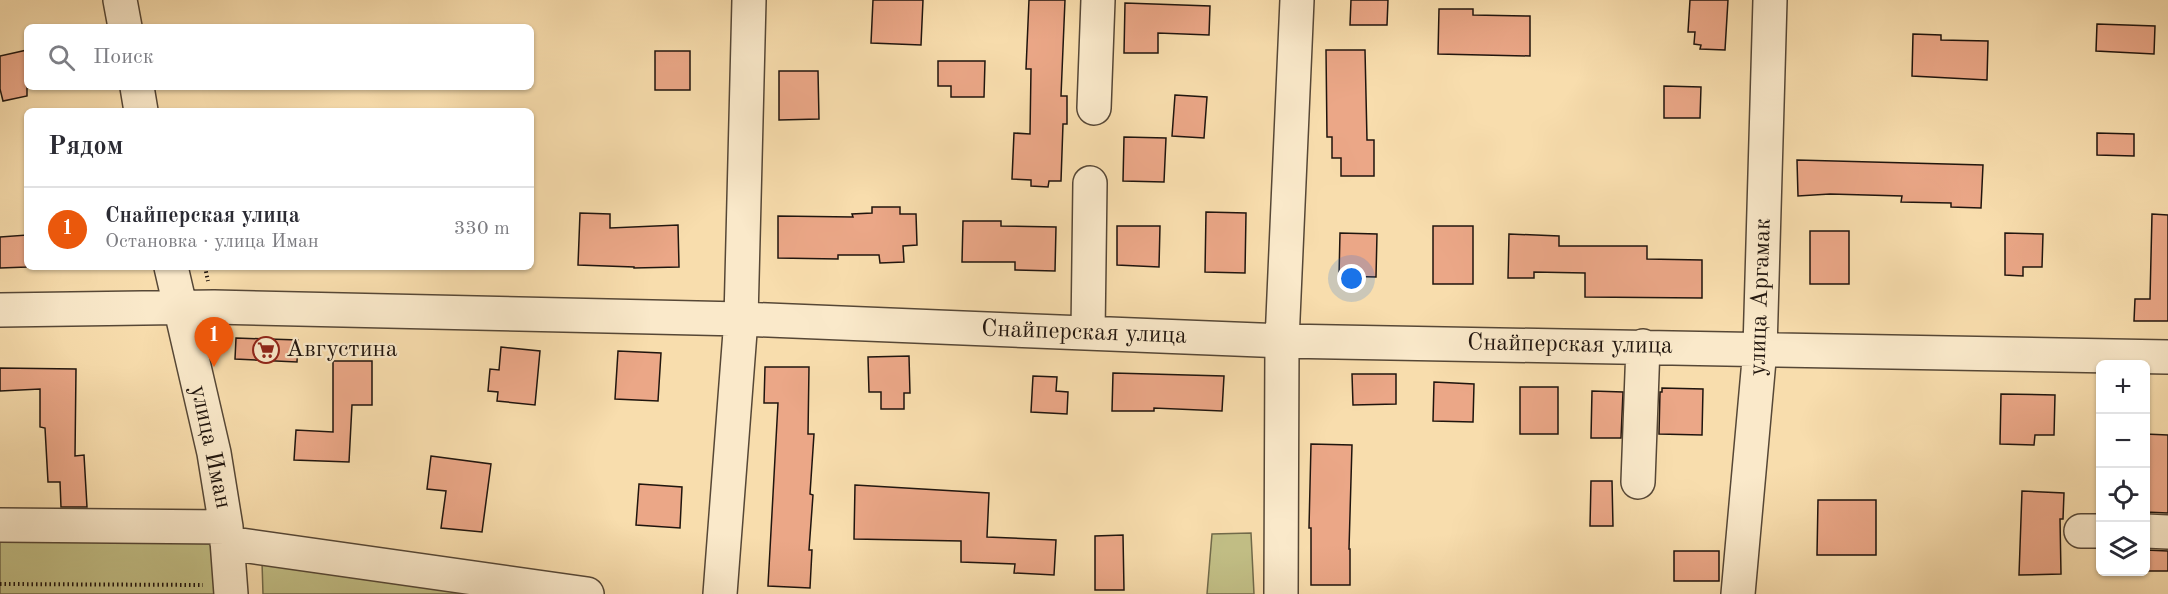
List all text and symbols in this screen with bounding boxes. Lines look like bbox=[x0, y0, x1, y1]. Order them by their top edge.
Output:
search box bbox=[24, 24, 534, 90]
icon: search bbox=[45, 41, 78, 74]
text: Поиск bbox=[93, 46, 154, 68]
text: Рядом bbox=[48, 134, 123, 160]
text: Снайперская улица bbox=[105, 205, 300, 227]
street label: улица Аргамак bbox=[1746, 218, 1776, 376]
text: 1 bbox=[62, 219, 73, 239]
text: 330 m bbox=[454, 219, 510, 239]
text: Остановка · улица Иман bbox=[105, 232, 319, 252]
your location bbox=[1337, 264, 1366, 293]
street label: Снайперская улица bbox=[981, 317, 1187, 349]
pin: 1 bbox=[194, 318, 234, 367]
street label: Снайперская улица bbox=[1467, 331, 1673, 359]
supermarket icon: Августина bbox=[251, 335, 281, 365]
place label: Августина bbox=[286, 338, 398, 362]
map controls bbox=[2096, 360, 2150, 576]
button: + bbox=[2096, 360, 2150, 414]
street label: улица Иман bbox=[185, 383, 235, 511]
button: − bbox=[2096, 414, 2150, 468]
button: locate bbox=[2096, 468, 2150, 522]
button: layers bbox=[2096, 522, 2150, 576]

